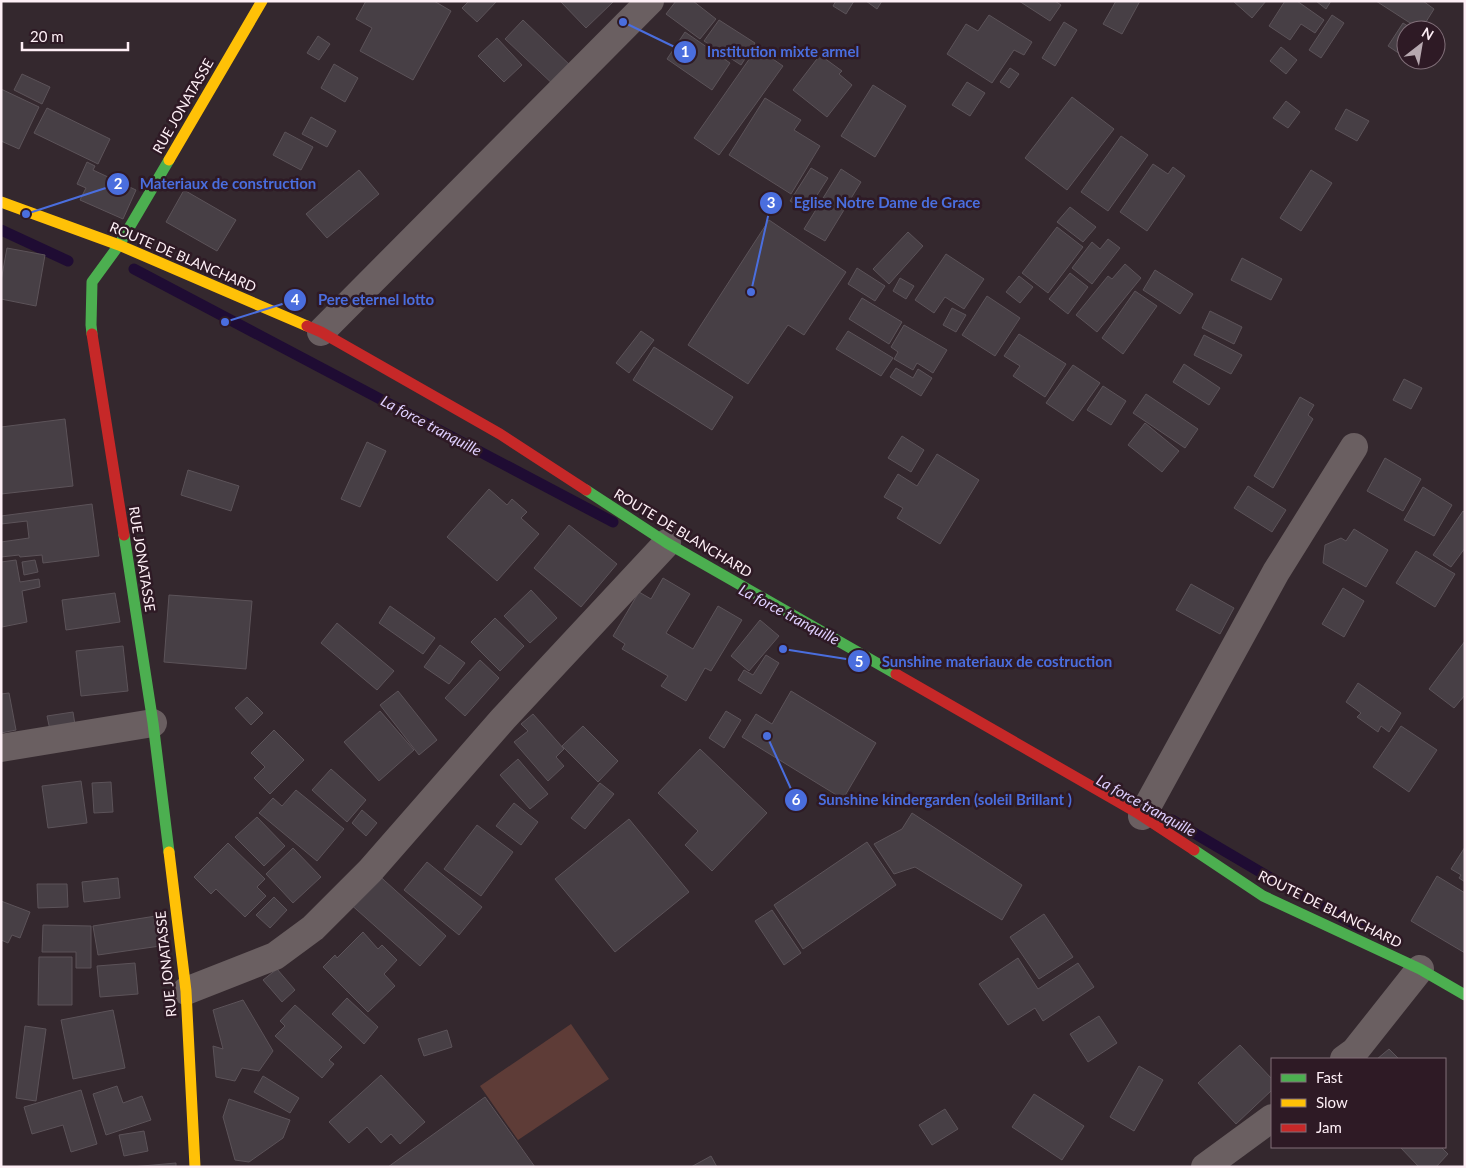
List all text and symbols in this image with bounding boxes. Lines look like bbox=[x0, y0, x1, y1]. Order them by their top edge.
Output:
scale bar bbox=[22, 20, 129, 52]
north arrow bbox=[1396, 20, 1446, 70]
text: N bbox=[1419, 23, 1437, 43]
text: 20 m bbox=[30, 27, 64, 45]
callout: Institution mixte armel bbox=[672, 37, 870, 67]
text: 1 bbox=[681, 42, 689, 60]
text: Institution mixte armel bbox=[707, 42, 859, 60]
street label: RUE JONATASSE bbox=[149, 55, 217, 156]
callout: Materiaux de construction bbox=[105, 169, 327, 199]
text: 2 bbox=[114, 174, 123, 192]
text: Materiaux de construction bbox=[140, 174, 316, 192]
callout: Eglise Notre Dame de Grace bbox=[758, 188, 990, 218]
text: 3 bbox=[767, 193, 775, 211]
text: Eglise Notre Dame de Grace bbox=[794, 193, 980, 211]
street label: ROUTE DE BLANCHARD bbox=[107, 218, 259, 295]
callout: Pere eternel lotto bbox=[283, 285, 444, 315]
text: 4 bbox=[291, 290, 300, 308]
text: Pere eternel lotto bbox=[318, 290, 434, 308]
water label: La force tranquille bbox=[378, 391, 485, 459]
street label: ROUTE DE BLANCHARD bbox=[611, 485, 755, 580]
street label: RUE JONATASSE bbox=[126, 505, 159, 613]
water label: La force tranquille bbox=[736, 580, 843, 648]
callout: Sunshine materiaux de costruction bbox=[847, 646, 1122, 676]
text: 5 bbox=[855, 652, 863, 670]
text: Sunshine materiaux de costruction bbox=[882, 652, 1112, 670]
water label: La force tranquille bbox=[1094, 770, 1199, 840]
callout: Sunshine kindergarden (soleil Brillant ) bbox=[783, 785, 1082, 815]
text: 6 bbox=[792, 790, 801, 808]
text: Sunshine kindergarden (soleil Brillant ) bbox=[818, 790, 1072, 808]
street label: ROUTE DE BLANCHARD bbox=[1256, 866, 1405, 951]
street label: RUE JONATASSE bbox=[151, 910, 180, 1018]
legend bbox=[1271, 1058, 1446, 1148]
text: Fast bbox=[1316, 1068, 1343, 1086]
text: Slow bbox=[1316, 1093, 1348, 1111]
text: Jam bbox=[1316, 1118, 1342, 1136]

